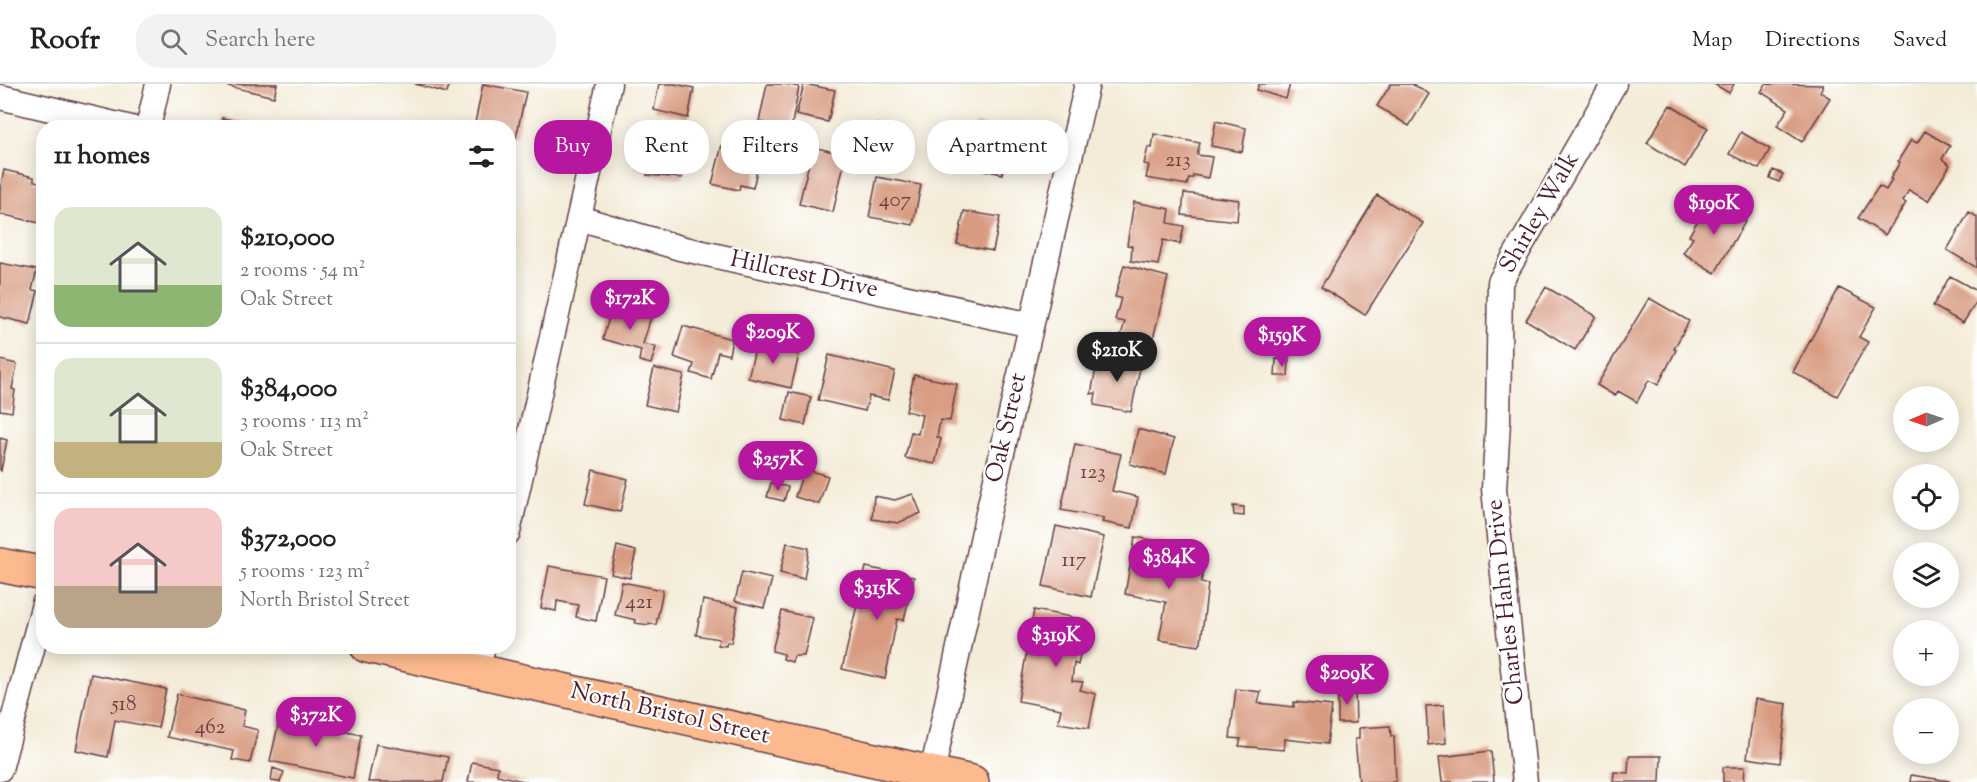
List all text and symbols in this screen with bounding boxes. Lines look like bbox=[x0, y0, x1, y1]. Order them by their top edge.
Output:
search box bbox=[136, 14, 556, 68]
text: Roofr bbox=[30, 21, 100, 61]
icon: search bbox=[157, 25, 190, 58]
text: Search here bbox=[205, 25, 315, 57]
text: Map bbox=[1692, 26, 1732, 56]
text: Directions bbox=[1765, 26, 1860, 56]
text: Saved bbox=[1893, 26, 1947, 56]
chip: Buy bbox=[534, 120, 612, 174]
chip: Rent bbox=[624, 120, 709, 174]
chip: Filters bbox=[721, 120, 819, 174]
chip: New bbox=[831, 120, 915, 174]
chip: Apartment bbox=[927, 120, 1068, 174]
text: 11 homes bbox=[54, 138, 150, 175]
icon: filters bbox=[465, 140, 498, 173]
house number: 213 bbox=[1165, 146, 1191, 176]
street label: Shirley Walk bbox=[1492, 146, 1588, 280]
pin: $190K bbox=[1672, 185, 1756, 236]
house number: 407 bbox=[879, 186, 911, 216]
text: $190K bbox=[1688, 190, 1740, 219]
text: $210,000 bbox=[240, 220, 335, 257]
icon: home bbox=[102, 231, 174, 303]
street label: Hillcrest Drive bbox=[727, 243, 881, 307]
text: 2 rooms · 54 m² bbox=[240, 257, 365, 286]
pin: $172K bbox=[588, 280, 672, 331]
text: $172K bbox=[604, 285, 656, 314]
text: Oak Street bbox=[240, 286, 333, 315]
pin: $209K bbox=[731, 314, 815, 365]
pin: $159K bbox=[1240, 317, 1324, 368]
text: $209K bbox=[746, 319, 800, 348]
text: $159K bbox=[1258, 322, 1306, 351]
pin: $210K bbox=[1075, 332, 1159, 383]
text: $210K bbox=[1091, 337, 1143, 366]
street label: Oak Street bbox=[978, 370, 1036, 486]
text: $384,000 bbox=[240, 371, 337, 408]
icon: home bbox=[102, 382, 174, 454]
north arrow bbox=[1893, 386, 1959, 452]
map controls bbox=[1893, 386, 1959, 764]
text: 3 rooms · 113 m² bbox=[240, 408, 369, 437]
text: Oak Street bbox=[240, 437, 333, 466]
pin: $257K bbox=[736, 441, 820, 492]
text: $257K bbox=[752, 446, 804, 475]
house number: 123 bbox=[1080, 458, 1106, 488]
button: locate bbox=[1893, 464, 1959, 530]
street label: Charles Hahn Drive bbox=[1478, 498, 1534, 706]
text: $372,000 bbox=[240, 521, 336, 558]
icon: home bbox=[102, 532, 174, 604]
pin: $384K bbox=[1127, 539, 1211, 590]
button: layers bbox=[1893, 542, 1959, 608]
text: $384K bbox=[1142, 544, 1196, 573]
house number: 117 bbox=[1062, 546, 1087, 576]
text: 5 rooms · 123 m² bbox=[240, 558, 370, 587]
pin: $315K bbox=[835, 570, 919, 621]
text: $315K bbox=[854, 575, 900, 604]
text: North Bristol Street bbox=[240, 587, 410, 616]
house number: 421 bbox=[625, 588, 653, 618]
pin: $319K bbox=[1014, 617, 1098, 668]
button: + bbox=[1893, 620, 1959, 686]
text: $319K bbox=[1031, 622, 1081, 651]
pin: $209K bbox=[1305, 655, 1389, 706]
text: $209K bbox=[1320, 660, 1374, 689]
street label: North Bristol Street bbox=[567, 675, 773, 753]
house number: 518 bbox=[111, 690, 136, 720]
pin: $372K bbox=[274, 697, 358, 748]
button: − bbox=[1893, 698, 1959, 764]
text: $372K bbox=[290, 702, 342, 731]
house number: 462 bbox=[195, 713, 225, 743]

